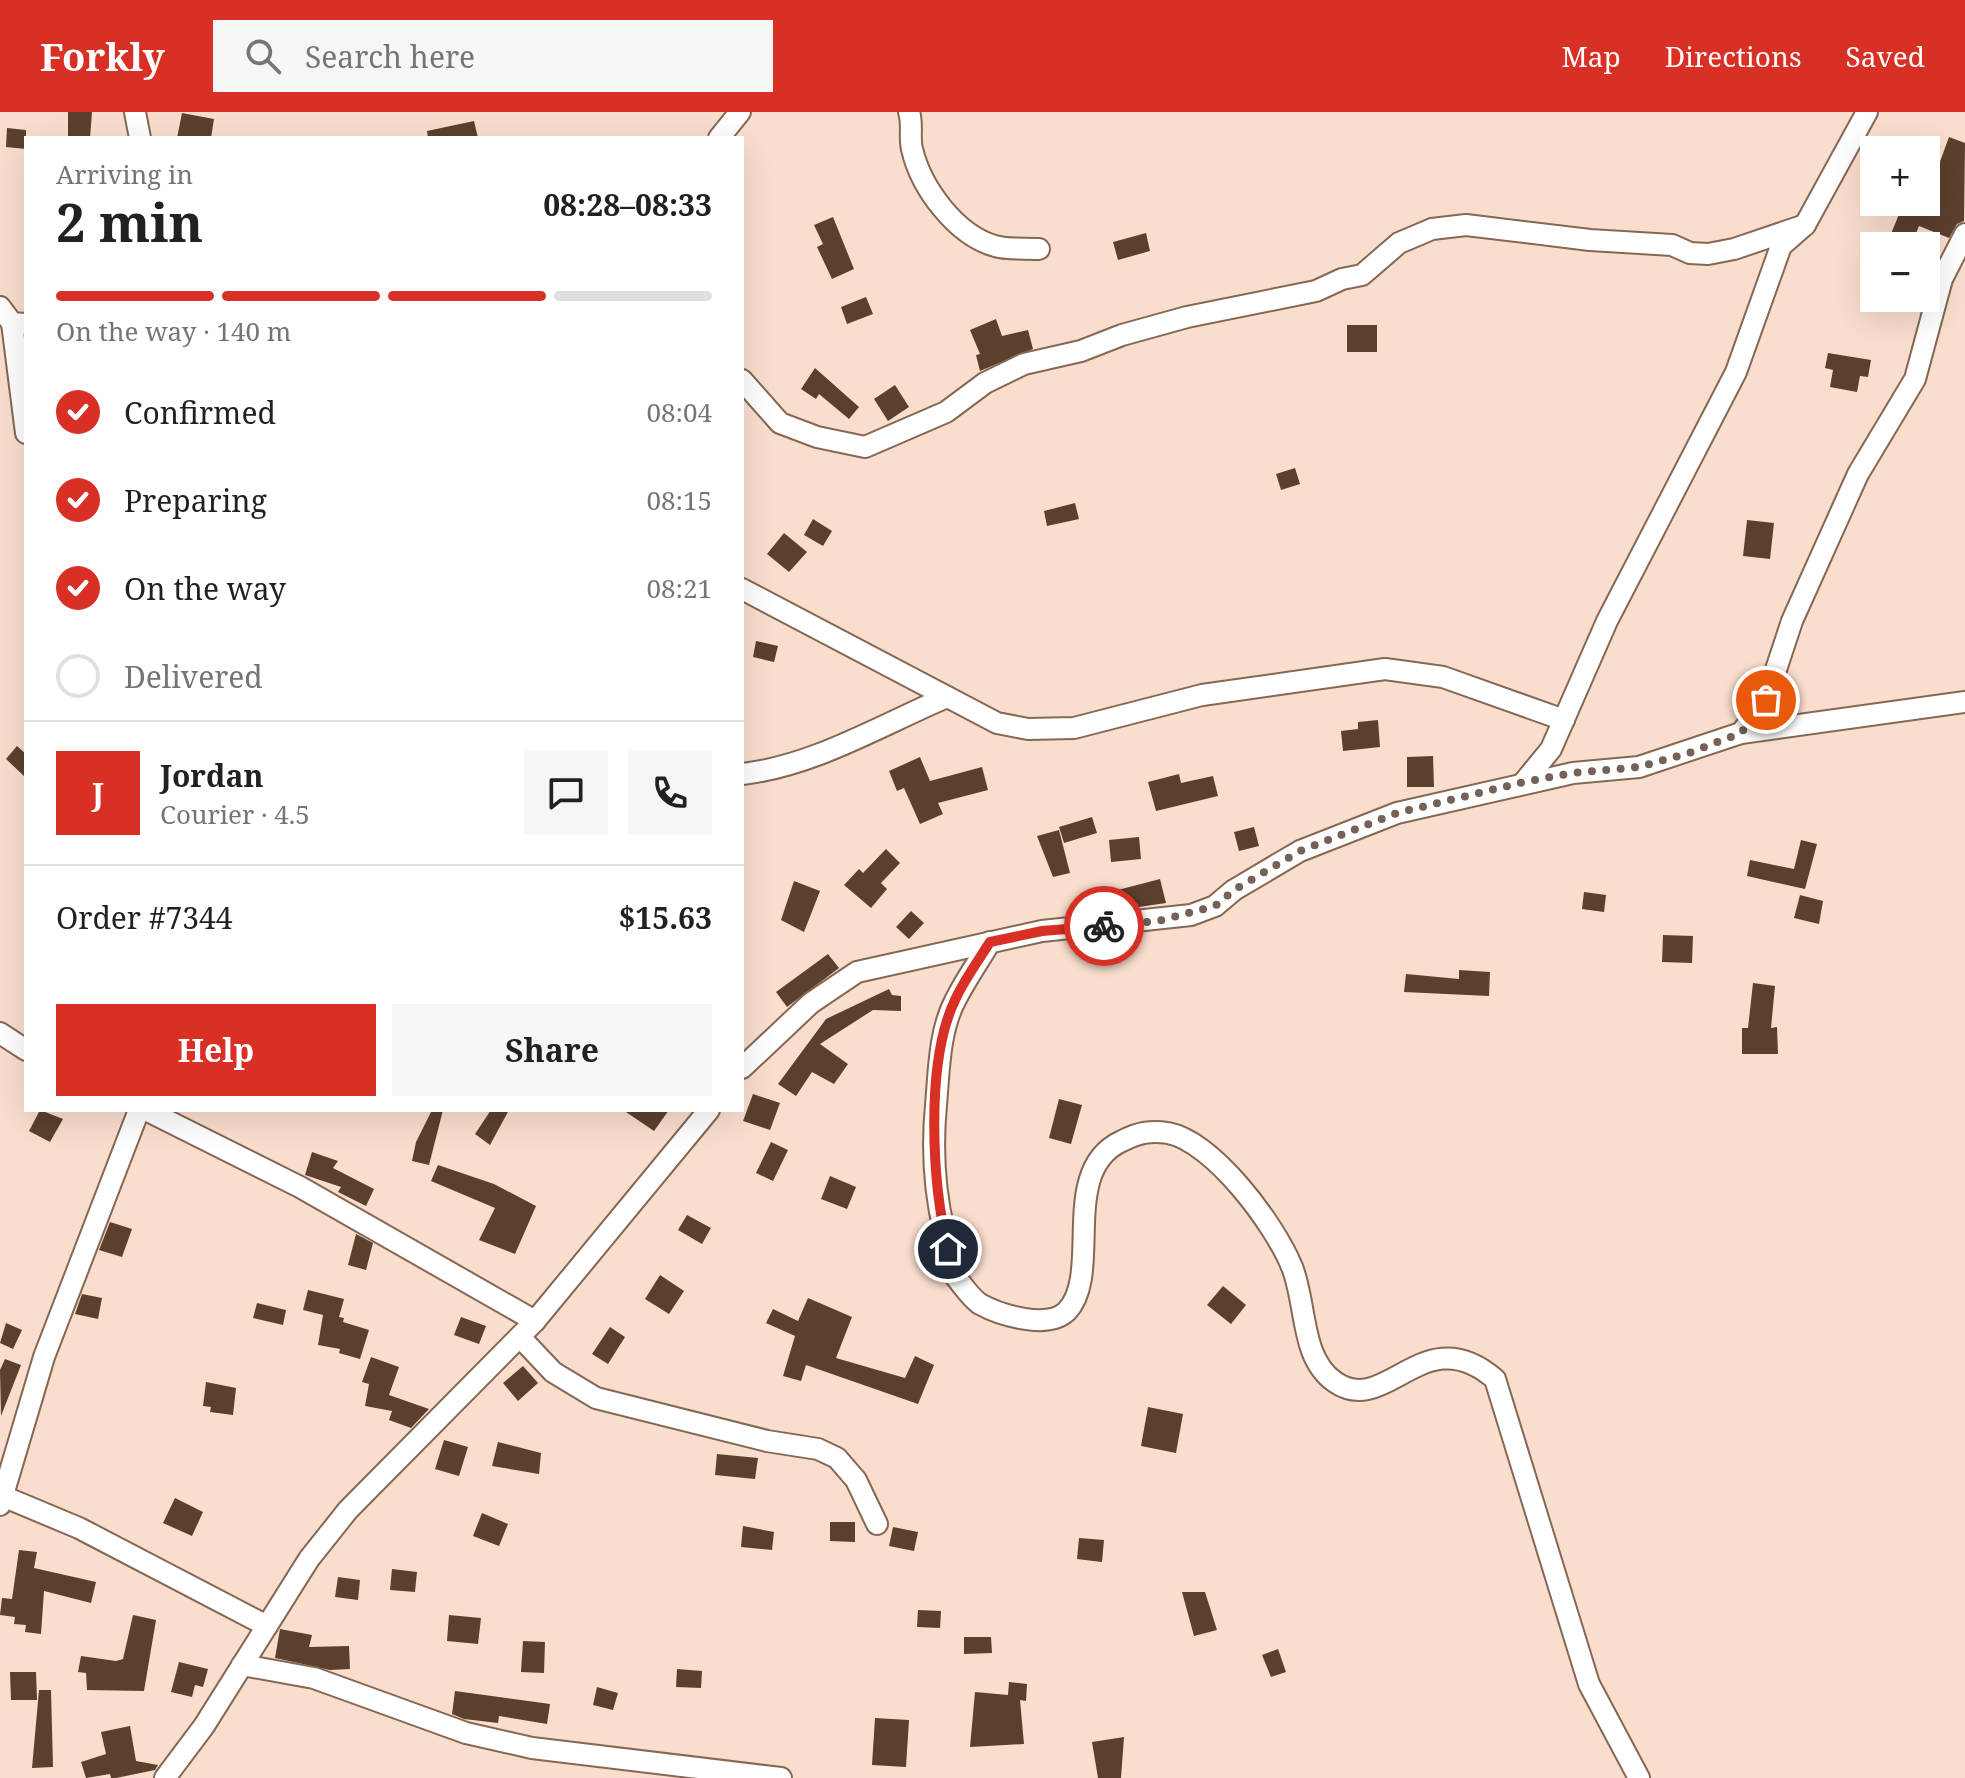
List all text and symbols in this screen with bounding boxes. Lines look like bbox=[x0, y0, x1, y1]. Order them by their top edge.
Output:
search box bbox=[213, 20, 773, 92]
text: Forkly bbox=[40, 30, 165, 82]
icon: search bbox=[241, 34, 285, 78]
text: Search here bbox=[305, 36, 475, 77]
text: Map bbox=[1561, 37, 1621, 75]
text: Directions bbox=[1665, 37, 1802, 75]
text: Saved bbox=[1846, 37, 1925, 75]
map controls bbox=[1860, 136, 1940, 312]
button: + bbox=[1860, 136, 1940, 216]
text: Arriving in bbox=[56, 156, 193, 192]
text: 08:28–08:33 bbox=[543, 184, 712, 225]
text: 2 min bbox=[56, 186, 203, 257]
button: − bbox=[1860, 232, 1940, 312]
text: On the way · 140 m bbox=[56, 313, 291, 349]
icon: check bbox=[56, 390, 100, 434]
text: Confirmed bbox=[124, 392, 276, 433]
text: 08:04 bbox=[646, 394, 712, 430]
icon: check bbox=[56, 478, 100, 522]
text: Preparing bbox=[124, 480, 267, 521]
text: 08:15 bbox=[646, 482, 712, 518]
icon: check bbox=[56, 566, 100, 610]
text: On the way bbox=[124, 568, 286, 609]
text: 08:21 bbox=[646, 570, 712, 606]
text: Delivered bbox=[124, 656, 263, 697]
pin bbox=[1732, 666, 1800, 734]
icon: bag bbox=[1744, 678, 1788, 722]
button: chat bbox=[524, 751, 608, 835]
button: phone bbox=[628, 751, 712, 835]
text: Jordan bbox=[160, 755, 263, 796]
text: J bbox=[92, 773, 104, 814]
text: Courier · 4.5 bbox=[160, 796, 310, 832]
courier bbox=[1064, 886, 1144, 966]
text: Order #7344 bbox=[56, 897, 233, 938]
text: $15.63 bbox=[618, 897, 712, 938]
icon: bike bbox=[1082, 904, 1126, 948]
button: Help bbox=[56, 1004, 376, 1096]
button: Share bbox=[392, 1004, 712, 1096]
pin bbox=[914, 1215, 982, 1283]
icon: home bbox=[926, 1227, 970, 1271]

